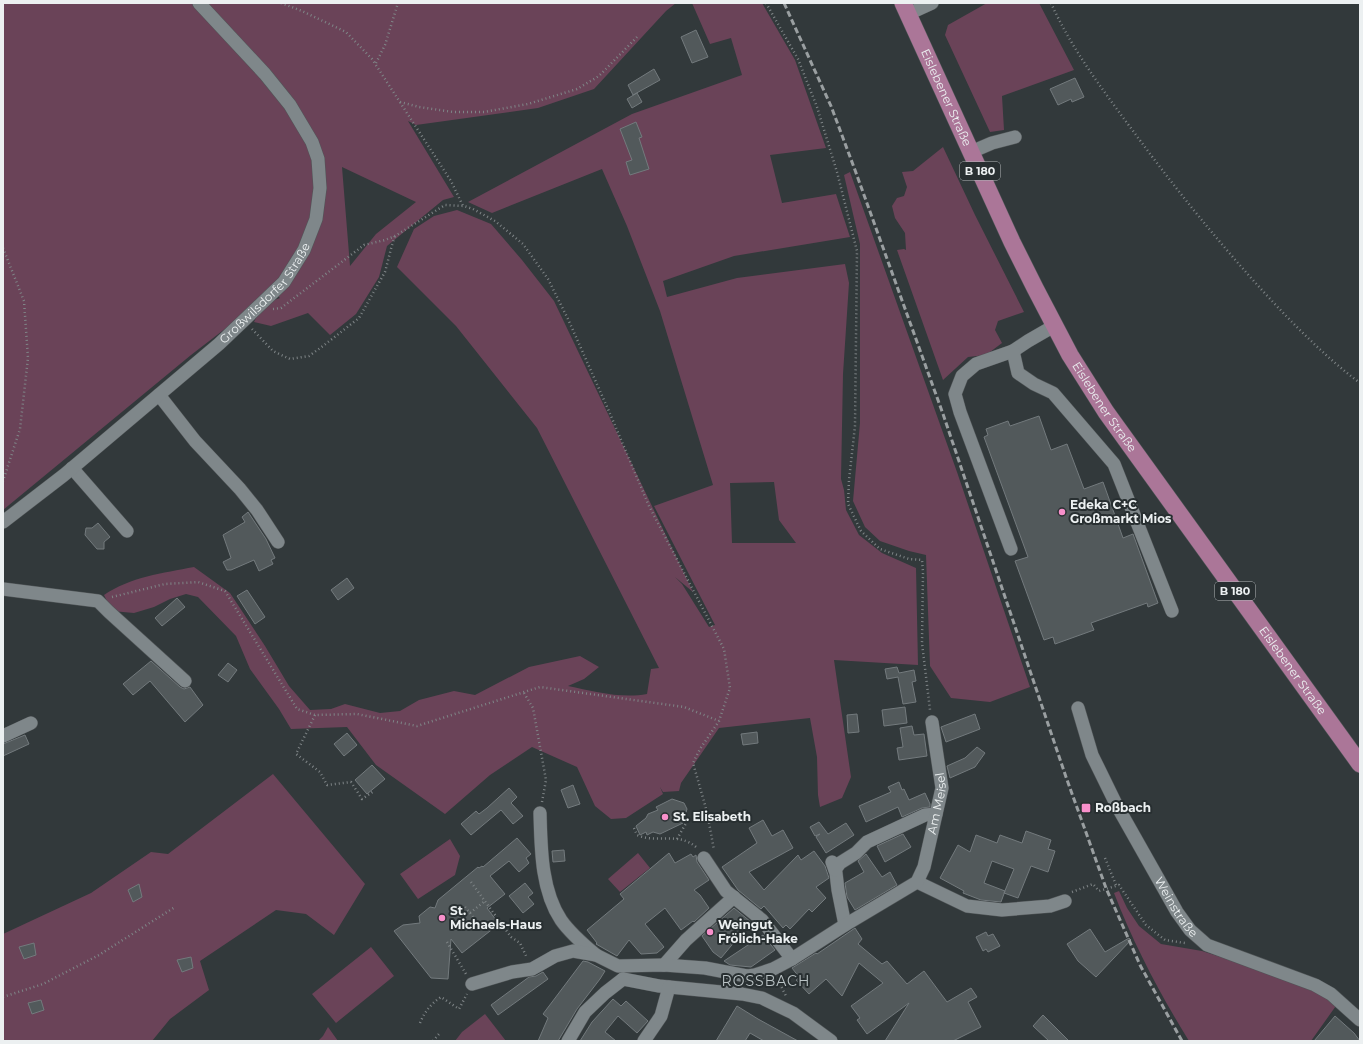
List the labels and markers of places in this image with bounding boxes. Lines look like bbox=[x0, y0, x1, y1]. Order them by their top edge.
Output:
place label: Edeka C+C Großmarkt Mios bbox=[1070, 497, 1172, 526]
marker: Edeka C+C Großmarkt Mios bbox=[1057, 507, 1067, 517]
place label: Roßbach bbox=[1095, 800, 1151, 815]
marker: Roßbach bbox=[1080, 802, 1092, 814]
place label: St. Elisabeth bbox=[673, 809, 751, 824]
marker: St. Elisabeth bbox=[660, 812, 670, 822]
place label: St. Michaels-Haus bbox=[450, 903, 542, 932]
marker: St. Michaels-Haus bbox=[437, 913, 447, 923]
place label: Weingut Frölich-Hake bbox=[718, 917, 798, 946]
marker: Weingut Frölich-Hake bbox=[705, 927, 715, 937]

